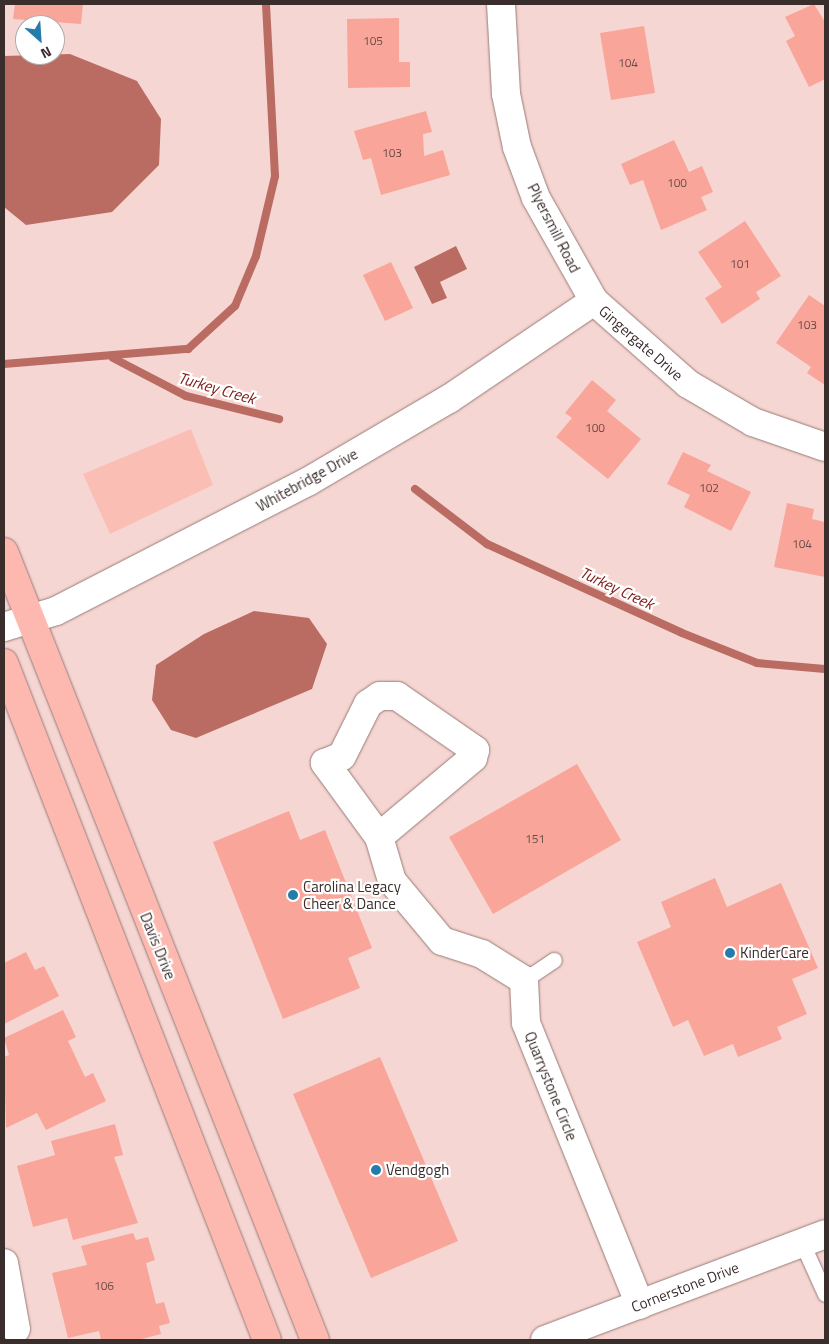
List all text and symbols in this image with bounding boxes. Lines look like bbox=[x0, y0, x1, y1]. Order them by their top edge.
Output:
north arrow bbox=[15, 15, 65, 65]
house number: 105 bbox=[363, 34, 383, 48]
text: N bbox=[37, 41, 55, 65]
house number: 104 bbox=[618, 56, 638, 70]
house number: 103 bbox=[382, 146, 402, 160]
house number: 100 bbox=[667, 176, 687, 190]
street label: Plyersmill Road bbox=[524, 180, 584, 276]
house number: 101 bbox=[730, 257, 750, 271]
street label: Gingergate Drive bbox=[595, 302, 687, 384]
house number: 103 bbox=[797, 318, 817, 332]
water label: Turkey Creek bbox=[176, 368, 258, 408]
house number: 100 bbox=[585, 421, 605, 435]
street label: Whitebridge Drive bbox=[253, 445, 361, 515]
house number: 102 bbox=[699, 481, 719, 495]
house number: 104 bbox=[792, 537, 812, 551]
water label: Turkey Creek bbox=[577, 563, 657, 613]
house number: 151 bbox=[525, 832, 545, 846]
place label: Carolina Legacy Cheer & Dance bbox=[303, 877, 401, 912]
marker: Carolina Legacy Cheer & Dance bbox=[287, 889, 299, 901]
street label: Davis Drive bbox=[136, 910, 180, 982]
place label: KinderCare bbox=[740, 944, 809, 962]
marker: KinderCare bbox=[724, 947, 736, 959]
street label: Quarrystone Circle bbox=[521, 1029, 581, 1143]
place label: Vendgogh bbox=[386, 1161, 449, 1179]
marker: Vendgogh bbox=[370, 1164, 382, 1176]
street label: Cornerstone Drive bbox=[629, 1258, 741, 1316]
house number: 106 bbox=[94, 1279, 114, 1293]

